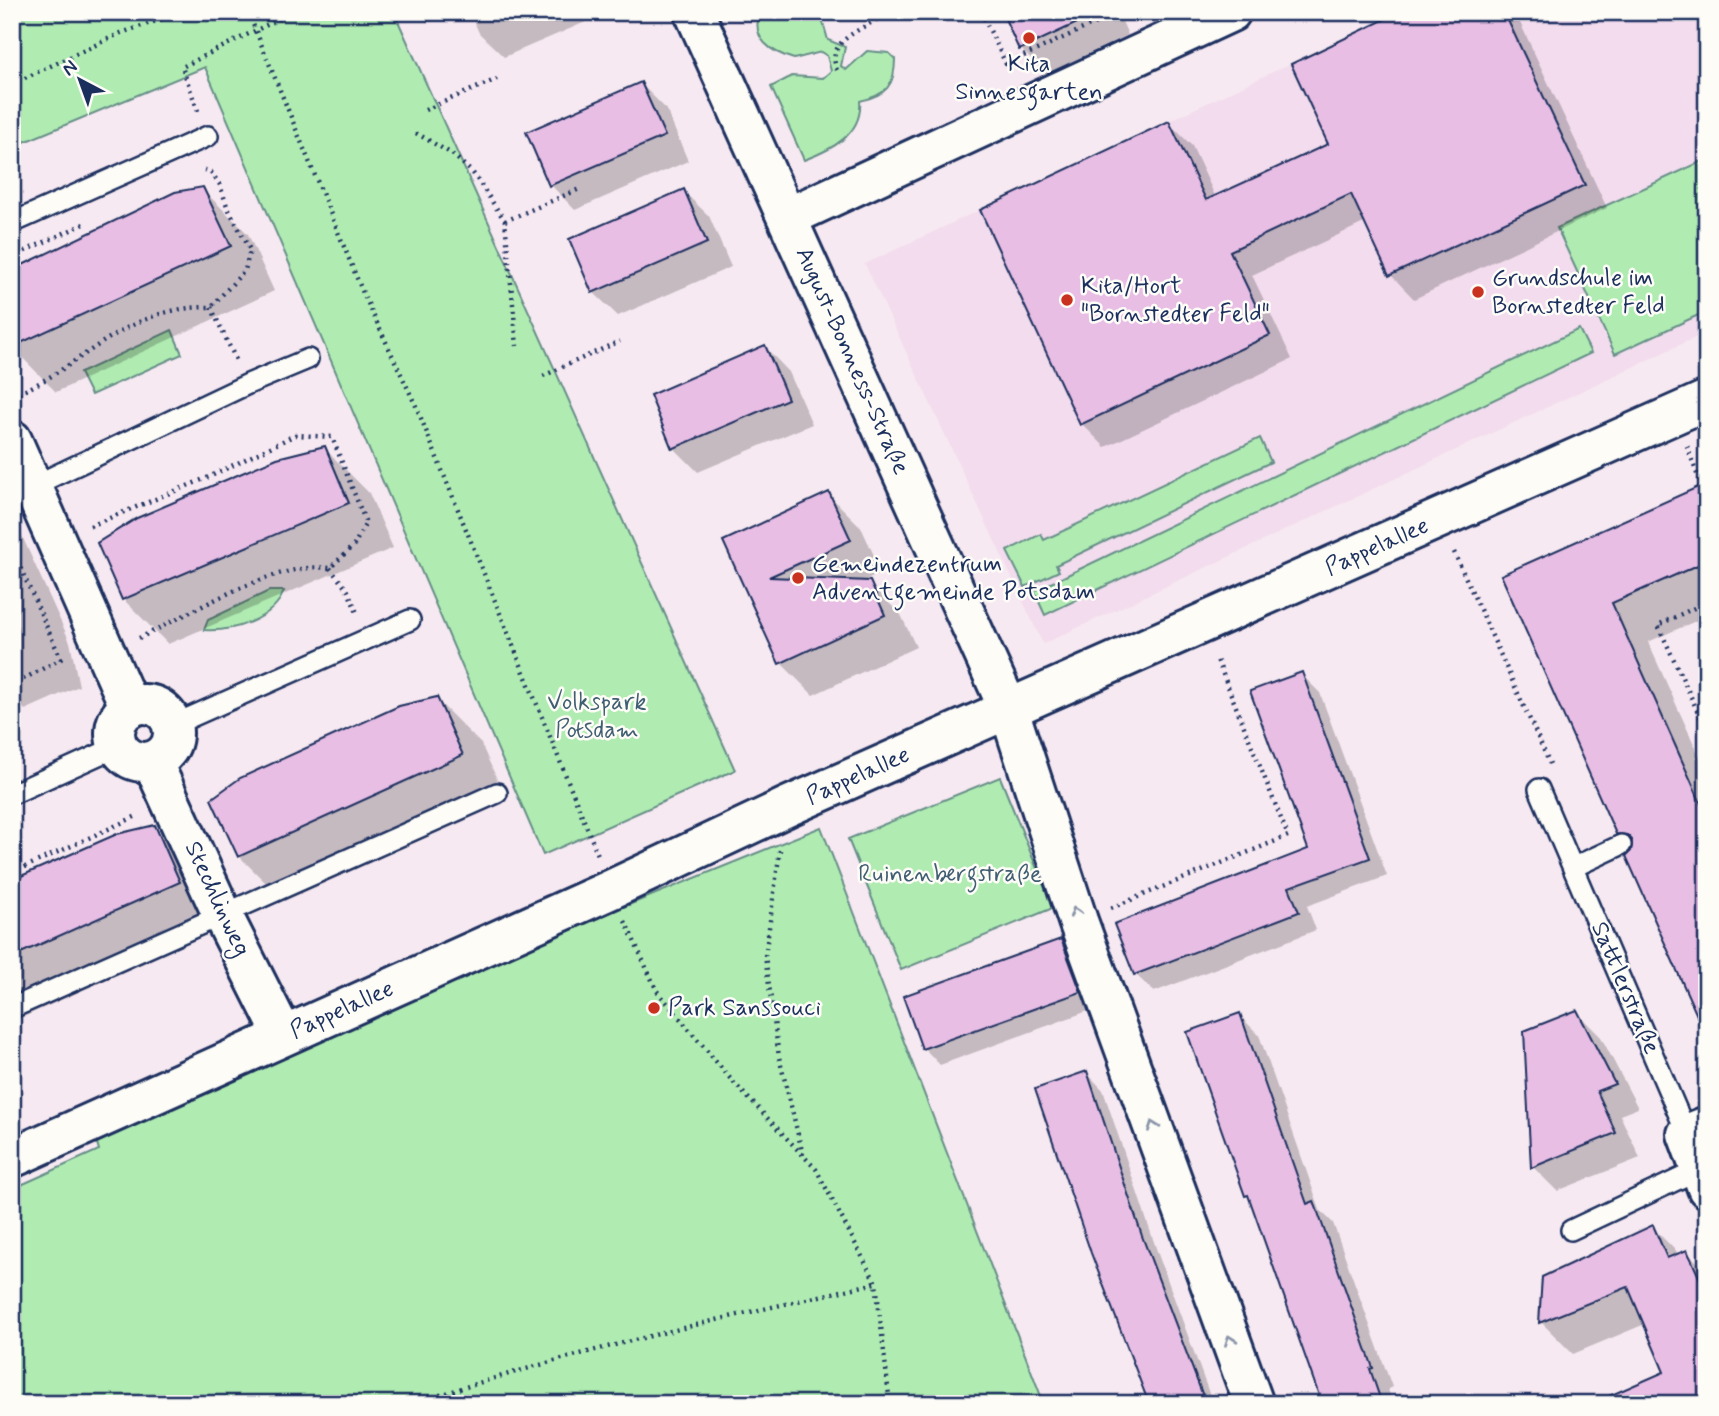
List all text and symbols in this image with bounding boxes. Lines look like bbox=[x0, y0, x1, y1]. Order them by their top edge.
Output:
marker: Kita Sinnesgarten bbox=[1021, 30, 1037, 46]
north arrow bbox=[46, 46, 116, 116]
place label: Kita Sinnesgarten bbox=[955, 49, 1103, 111]
text: N bbox=[57, 55, 83, 82]
street label: August-Bonness-Straße bbox=[788, 242, 916, 480]
place label: Grundschule im Bornstedter Feld bbox=[1492, 263, 1665, 322]
place label: Kita/Hort "Bornstedter Feld" bbox=[1081, 271, 1270, 330]
marker: Grundschule im Bornstedter Feld bbox=[1470, 284, 1486, 300]
marker: Kita/Hort "Bornstedter Feld" bbox=[1059, 292, 1075, 308]
street label: Pappelallee bbox=[1320, 510, 1434, 584]
place label: Gemeindezentrum Adventgemeinde Potsdam bbox=[812, 549, 1095, 611]
marker: Gemeindezentrum Adventgemeinde Potsdam bbox=[790, 570, 806, 586]
park label: Volkspark Potsdam bbox=[547, 687, 647, 746]
street label: Pappelallee bbox=[801, 739, 915, 813]
street label: Stechlinweg bbox=[175, 836, 257, 962]
park label: Ruinenbergstraße bbox=[858, 859, 1042, 893]
one-way arrow bbox=[1069, 906, 1083, 919]
street label: Sattlerstraße bbox=[1583, 917, 1667, 1059]
street label: Pappelallee bbox=[285, 973, 399, 1047]
place label: Park Sanssouci bbox=[668, 993, 821, 1024]
marker: Park Sanssouci bbox=[646, 1000, 662, 1016]
one-way arrow bbox=[1147, 1120, 1161, 1132]
one-way arrow bbox=[1225, 1334, 1239, 1346]

